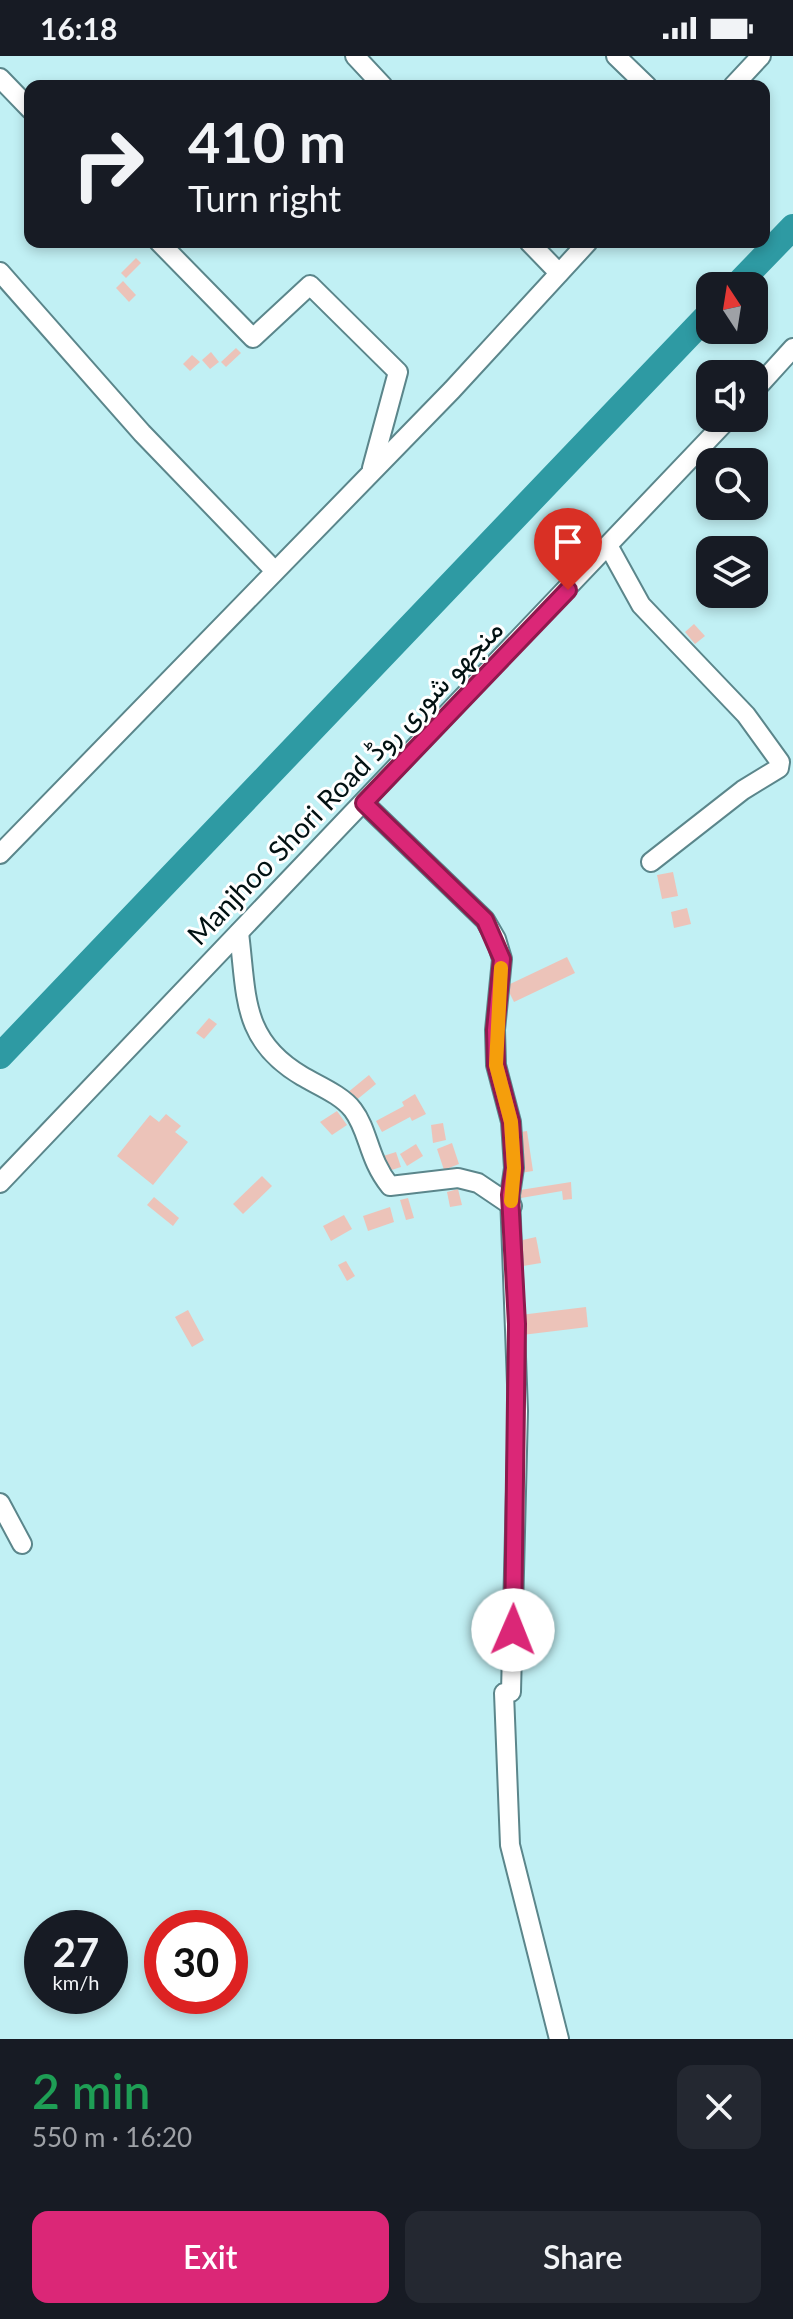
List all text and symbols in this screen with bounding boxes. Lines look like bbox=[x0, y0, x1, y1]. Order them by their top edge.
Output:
text: 16:18 bbox=[40, 10, 117, 46]
text: 410 m bbox=[188, 108, 346, 175]
icon: right bbox=[56, 112, 160, 216]
text: Turn right bbox=[188, 176, 341, 220]
north arrow bbox=[696, 272, 768, 344]
map controls bbox=[696, 272, 768, 608]
button: sound bbox=[696, 360, 768, 432]
button: search bbox=[696, 448, 768, 520]
pin bbox=[534, 508, 602, 590]
icon: arrive bbox=[546, 520, 590, 564]
button: layers bbox=[696, 536, 768, 608]
street label: Manjhoo Shori Road منجھو شوری روڈ bbox=[179, 612, 511, 952]
position arrow bbox=[471, 1588, 555, 1672]
speed limit sign: 30 bbox=[144, 1910, 248, 2014]
text: 27 bbox=[53, 1928, 99, 1976]
text: km/h bbox=[53, 1970, 99, 1994]
text: 2 min bbox=[32, 2062, 150, 2119]
button: close bbox=[677, 2065, 761, 2149]
text: 550 m · 16:20 bbox=[32, 2121, 192, 2153]
button: Exit bbox=[32, 2211, 389, 2303]
button: Share bbox=[405, 2211, 761, 2303]

